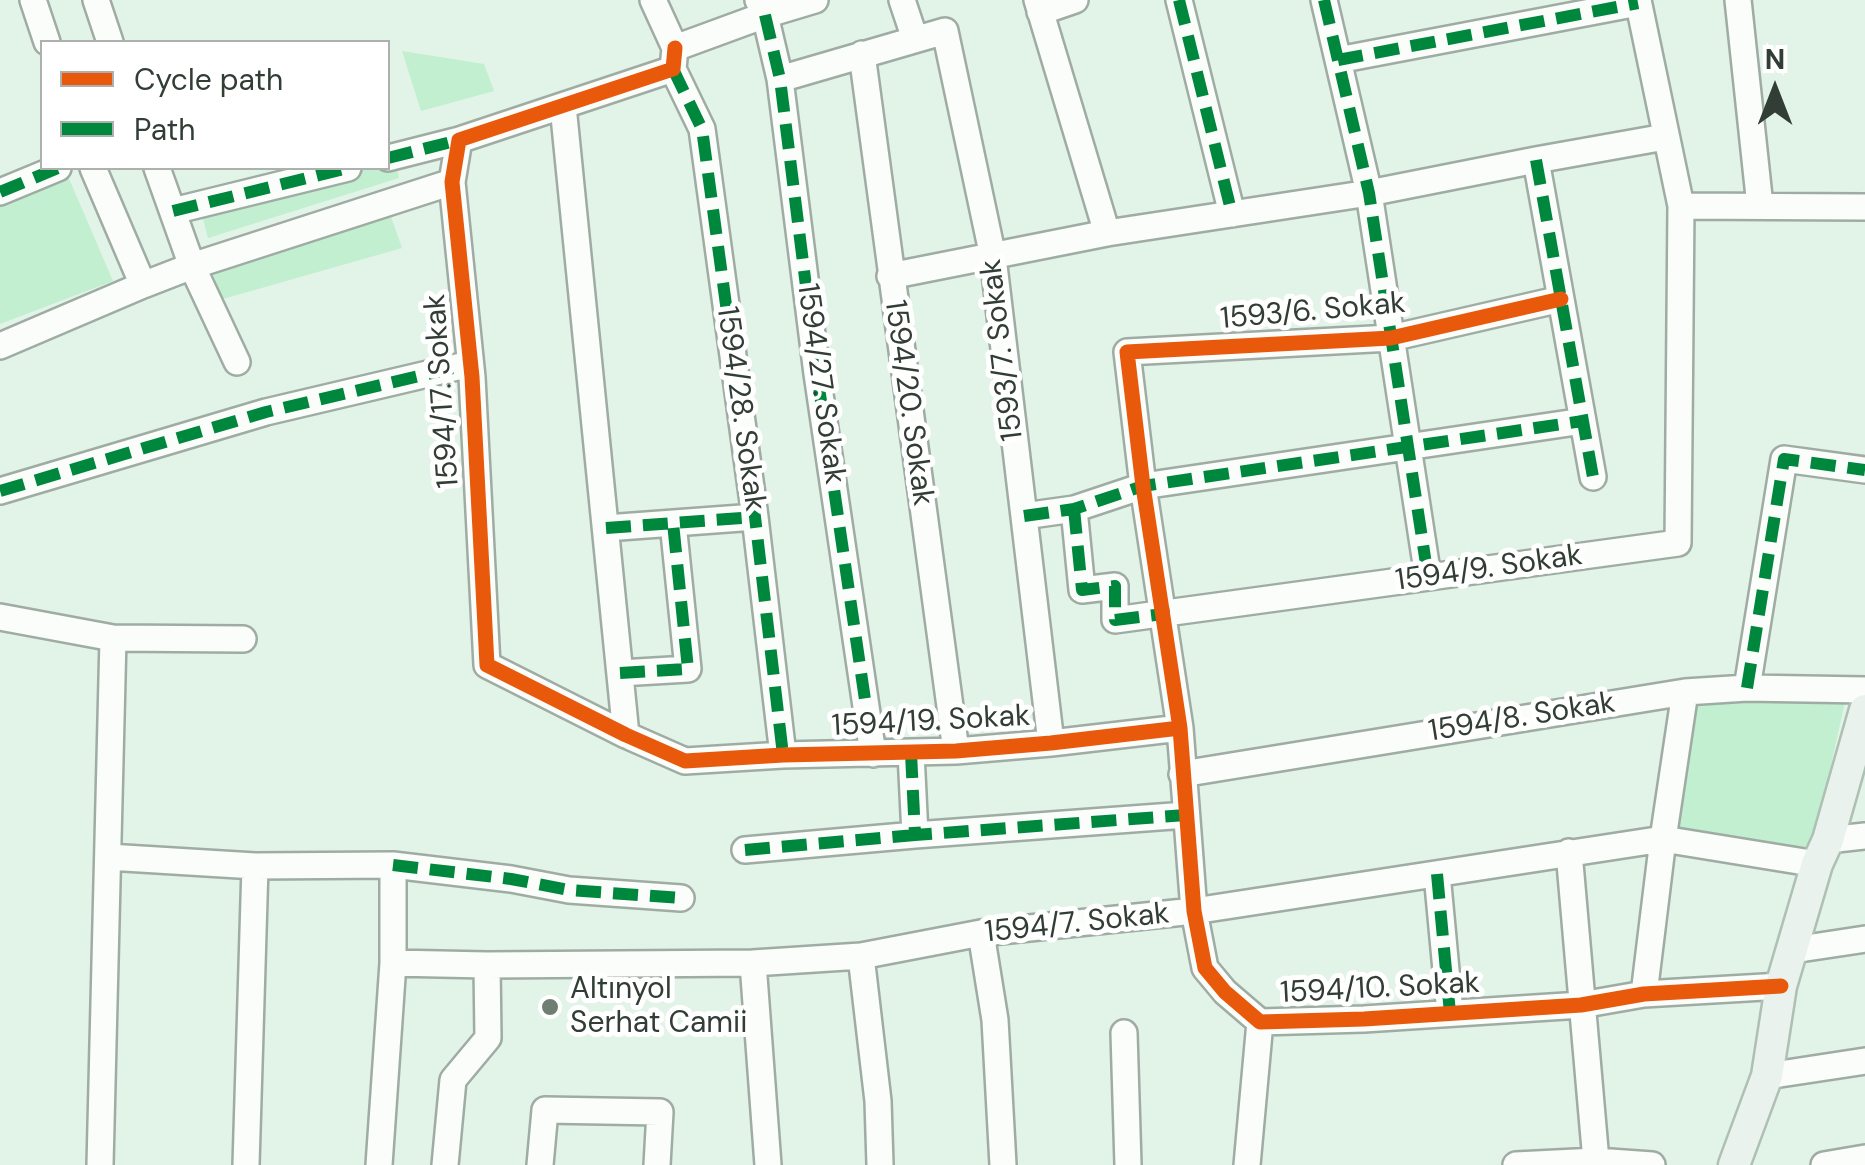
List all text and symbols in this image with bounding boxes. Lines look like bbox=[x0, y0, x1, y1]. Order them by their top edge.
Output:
legend bbox=[40, 40, 390, 170]
north arrow bbox=[1725, 40, 1825, 140]
text: N bbox=[1765, 41, 1785, 78]
text: Cycle path bbox=[134, 60, 283, 99]
text: Path bbox=[134, 110, 196, 149]
street label: 1593/7. Sokak bbox=[974, 257, 1032, 443]
street label: 1594/27. Sokak bbox=[788, 281, 852, 487]
street label: 1593/6. Sokak bbox=[1219, 286, 1407, 338]
street label: 1594/17. Sokak bbox=[418, 293, 468, 489]
street label: 1594/20. Sokak bbox=[876, 298, 940, 508]
street label: 1594/28. Sokak bbox=[708, 304, 772, 514]
street label: 1594/9. Sokak bbox=[1393, 538, 1585, 600]
street label: 1594/8. Sokak bbox=[1426, 685, 1618, 751]
street label: 1594/19. Sokak bbox=[831, 699, 1031, 745]
street label: 1594/7. Sokak bbox=[983, 896, 1171, 952]
street label: 1594/10. Sokak bbox=[1279, 966, 1481, 1012]
place label: Altınyol Serhat Camii bbox=[570, 972, 747, 1042]
marker: Altınyol Serhat Camii bbox=[539, 996, 561, 1018]

